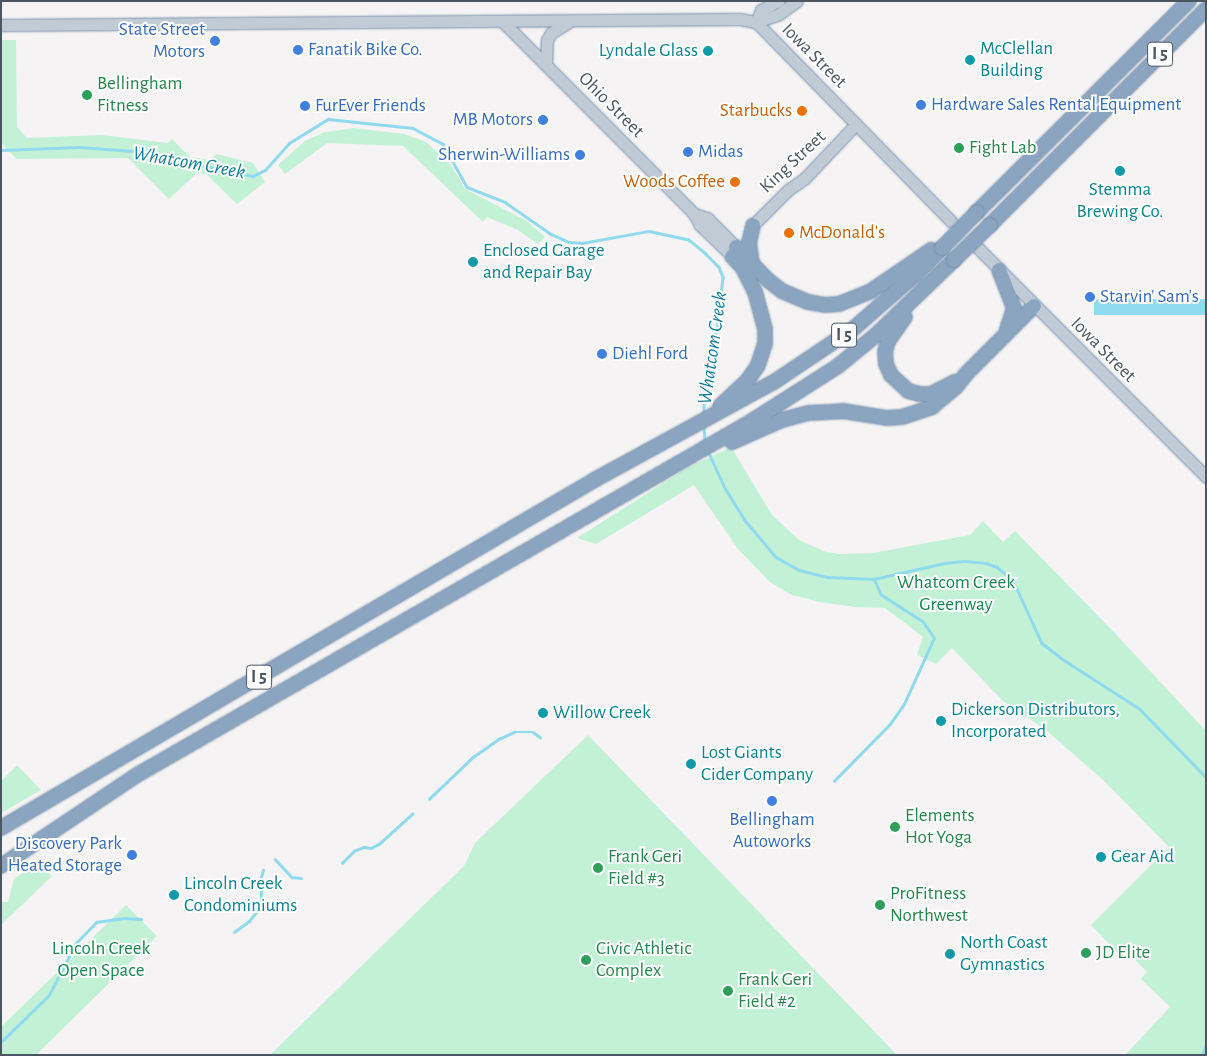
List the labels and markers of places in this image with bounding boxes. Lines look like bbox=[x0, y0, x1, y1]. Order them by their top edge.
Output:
place label: State Street Motors bbox=[119, 19, 205, 63]
marker: State Street Motors bbox=[209, 35, 221, 47]
place label: McClellan Building bbox=[980, 38, 1053, 82]
place label: Fanatik Bike Co. bbox=[308, 39, 423, 61]
place label: Lyndale Glass bbox=[599, 40, 698, 62]
marker: Fanatik Bike Co. bbox=[292, 44, 304, 56]
marker: Lyndale Glass bbox=[702, 45, 714, 57]
marker: McClellan Building bbox=[964, 54, 976, 66]
place label: Bellingham Fitness bbox=[97, 73, 182, 117]
marker: Bellingham Fitness bbox=[81, 89, 93, 101]
place label: Hardware Sales Rental Equipment bbox=[931, 94, 1181, 116]
place label: FurEver Friends bbox=[315, 95, 426, 117]
marker: Hardware Sales Rental Equipment bbox=[915, 99, 927, 111]
marker: FurEver Friends bbox=[299, 100, 311, 112]
place label: Starbucks bbox=[720, 100, 792, 122]
marker: Starbucks bbox=[796, 105, 808, 117]
place label: MB Motors bbox=[453, 109, 533, 131]
marker: MB Motors bbox=[537, 114, 549, 126]
place label: Fight Lab bbox=[969, 137, 1037, 159]
place label: Midas bbox=[698, 141, 743, 163]
marker: Fight Lab bbox=[953, 142, 965, 154]
place label: Sherwin-Williams bbox=[438, 144, 570, 166]
marker: Midas bbox=[682, 146, 694, 158]
marker: Sherwin-Williams bbox=[574, 149, 586, 161]
marker: Stemma Brewing Co. bbox=[1114, 165, 1126, 177]
place label: Woods Coffee bbox=[623, 171, 725, 193]
marker: Woods Coffee bbox=[729, 176, 741, 188]
place label: Stemma Brewing Co. bbox=[1077, 179, 1163, 223]
place label: McDonald's bbox=[799, 222, 885, 244]
marker: McDonald's bbox=[783, 227, 795, 239]
place label: Enclosed Garage and Repair Bay bbox=[483, 240, 604, 284]
marker: Enclosed Garage and Repair Bay bbox=[467, 256, 479, 268]
place label: Starvin' Sam's bbox=[1100, 286, 1199, 308]
marker: Starvin' Sam's bbox=[1084, 291, 1096, 303]
place label: Diehl Ford bbox=[612, 343, 688, 365]
marker: Diehl Ford bbox=[596, 348, 608, 360]
place label: Dickerson Distributors, Incorporated bbox=[951, 699, 1120, 743]
place label: Willow Creek bbox=[553, 702, 651, 724]
marker: Willow Creek bbox=[537, 707, 549, 719]
marker: Dickerson Distributors, Incorporated bbox=[935, 715, 947, 727]
place label: Lost Giants Cider Company bbox=[701, 742, 813, 786]
marker: Lost Giants Cider Company bbox=[685, 758, 697, 770]
marker: Bellingham Autoworks bbox=[766, 795, 778, 807]
place label: Elements Hot Yoga bbox=[905, 805, 974, 849]
place label: Bellingham Autoworks bbox=[729, 809, 815, 853]
marker: Elements Hot Yoga bbox=[889, 821, 901, 833]
place label: Discovery Park Heated Storage bbox=[8, 833, 122, 877]
place label: Frank Geri Field #3 bbox=[608, 846, 682, 890]
place label: Gear Aid bbox=[1111, 846, 1174, 868]
marker: Discovery Park Heated Storage bbox=[126, 849, 138, 861]
marker: Gear Aid bbox=[1095, 851, 1107, 863]
marker: Frank Geri Field #3 bbox=[592, 862, 604, 874]
place label: Lincoln Creek Condominiums bbox=[184, 873, 297, 917]
place label: ProFitness Northwest bbox=[890, 883, 968, 927]
marker: Lincoln Creek Condominiums bbox=[168, 889, 180, 901]
marker: ProFitness Northwest bbox=[874, 899, 886, 911]
place label: North Coast Gymnastics bbox=[960, 932, 1048, 976]
place label: Civic Athletic Complex bbox=[596, 938, 692, 982]
place label: JD Elite bbox=[1096, 942, 1150, 964]
marker: JD Elite bbox=[1080, 947, 1092, 959]
marker: North Coast Gymnastics bbox=[944, 948, 956, 960]
marker: Civic Athletic Complex bbox=[580, 954, 592, 966]
place label: Frank Geri Field #2 bbox=[738, 969, 812, 1013]
marker: Frank Geri Field #2 bbox=[722, 985, 734, 997]

